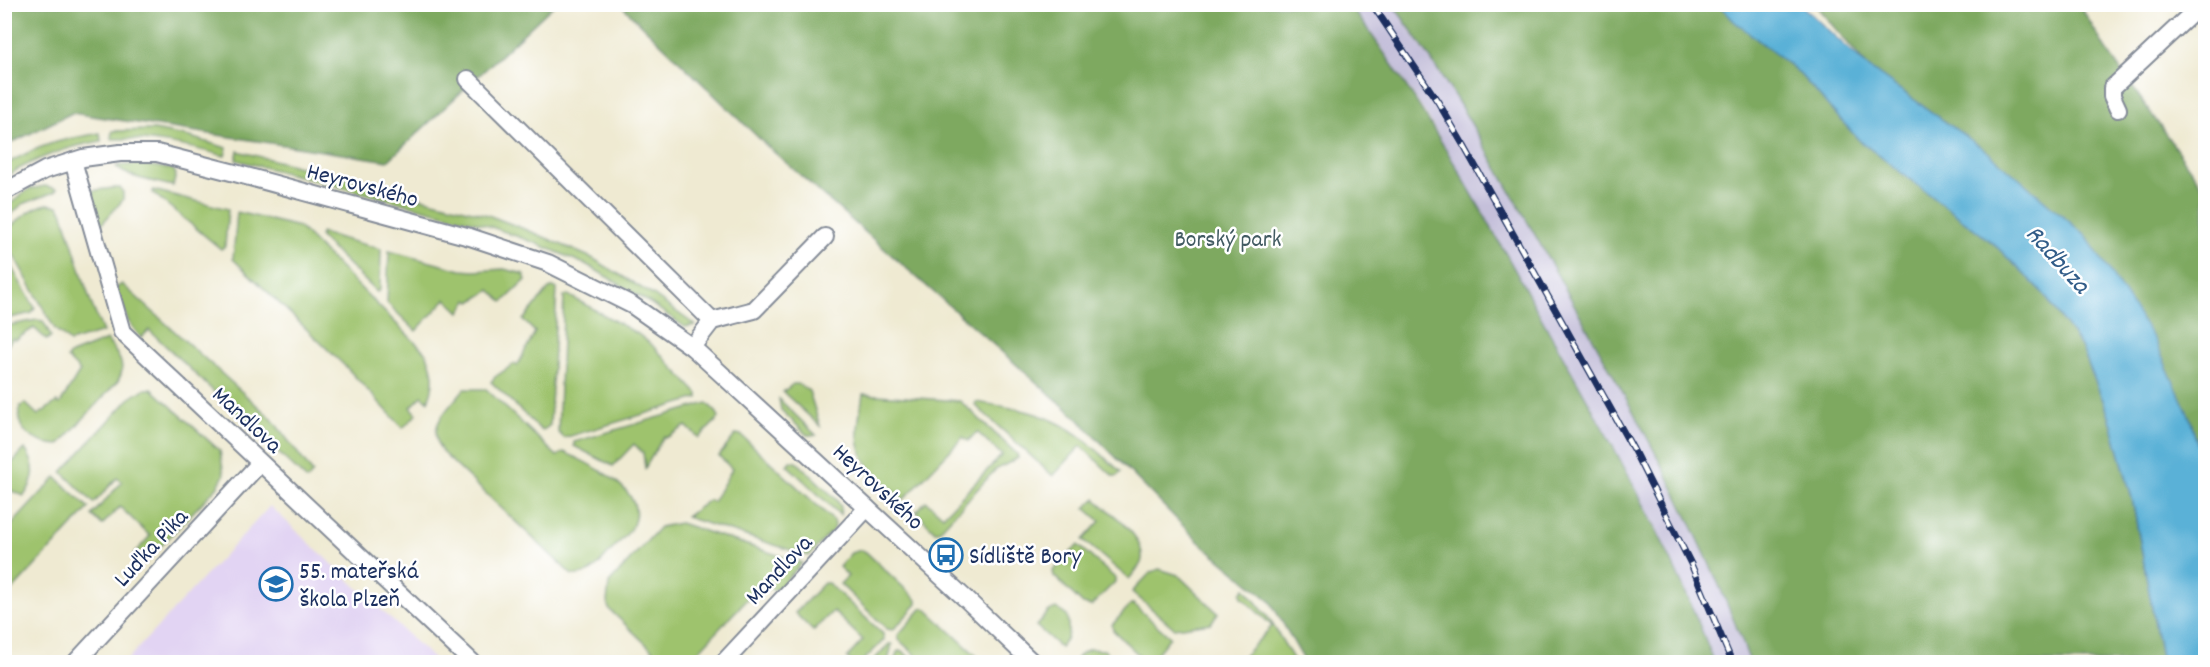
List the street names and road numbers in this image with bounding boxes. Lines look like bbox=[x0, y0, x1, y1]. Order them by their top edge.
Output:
street label: Heyrovského bbox=[303, 156, 422, 218]
street label: Mandlova bbox=[203, 380, 289, 463]
street label: Heyrovského bbox=[824, 437, 930, 540]
street label: Luďka Pika bbox=[107, 502, 198, 596]
street label: Mandlova bbox=[739, 528, 822, 614]

